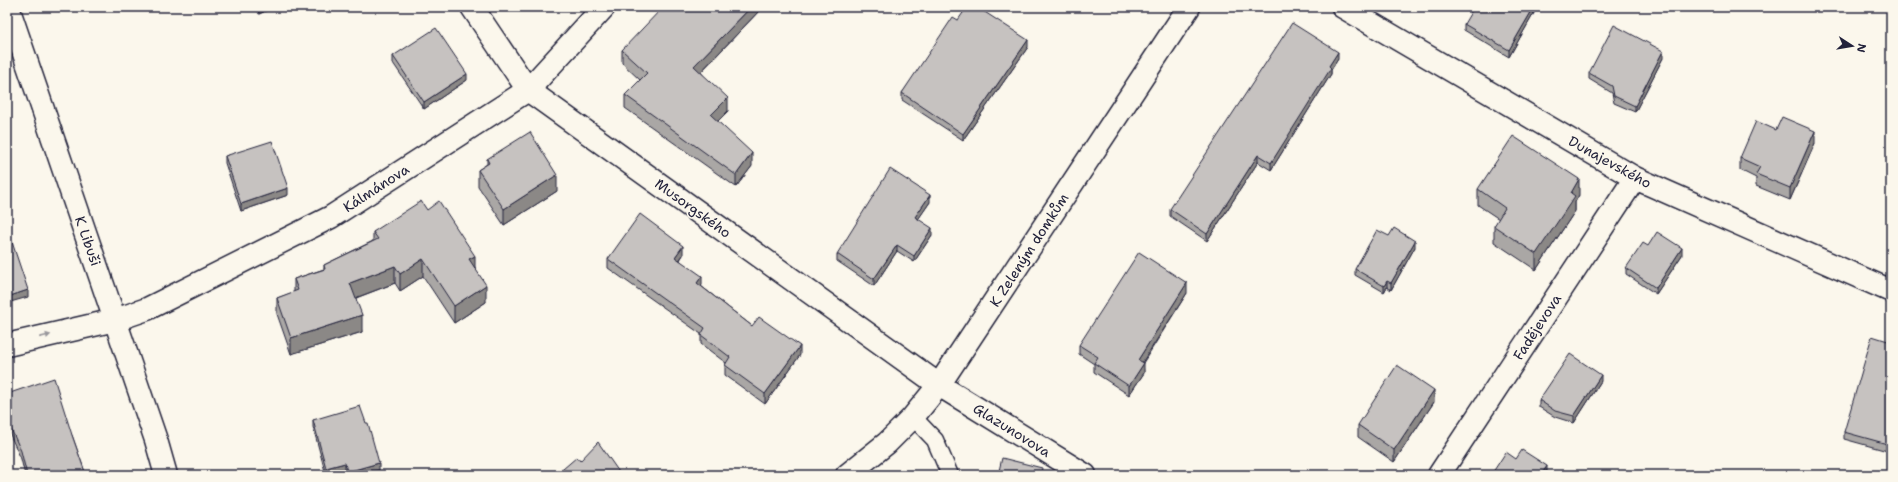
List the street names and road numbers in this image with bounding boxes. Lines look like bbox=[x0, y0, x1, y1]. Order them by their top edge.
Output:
street label: Dunajevského bbox=[1565, 132, 1655, 192]
street label: Kálmánova bbox=[340, 160, 413, 216]
street label: Musorgského bbox=[651, 174, 735, 242]
street label: K Zeleným domkům bbox=[986, 190, 1072, 310]
street label: K Libuši bbox=[71, 214, 105, 268]
street label: Fadějevova bbox=[1509, 290, 1565, 363]
street label: Glazunovova bbox=[970, 399, 1054, 461]

